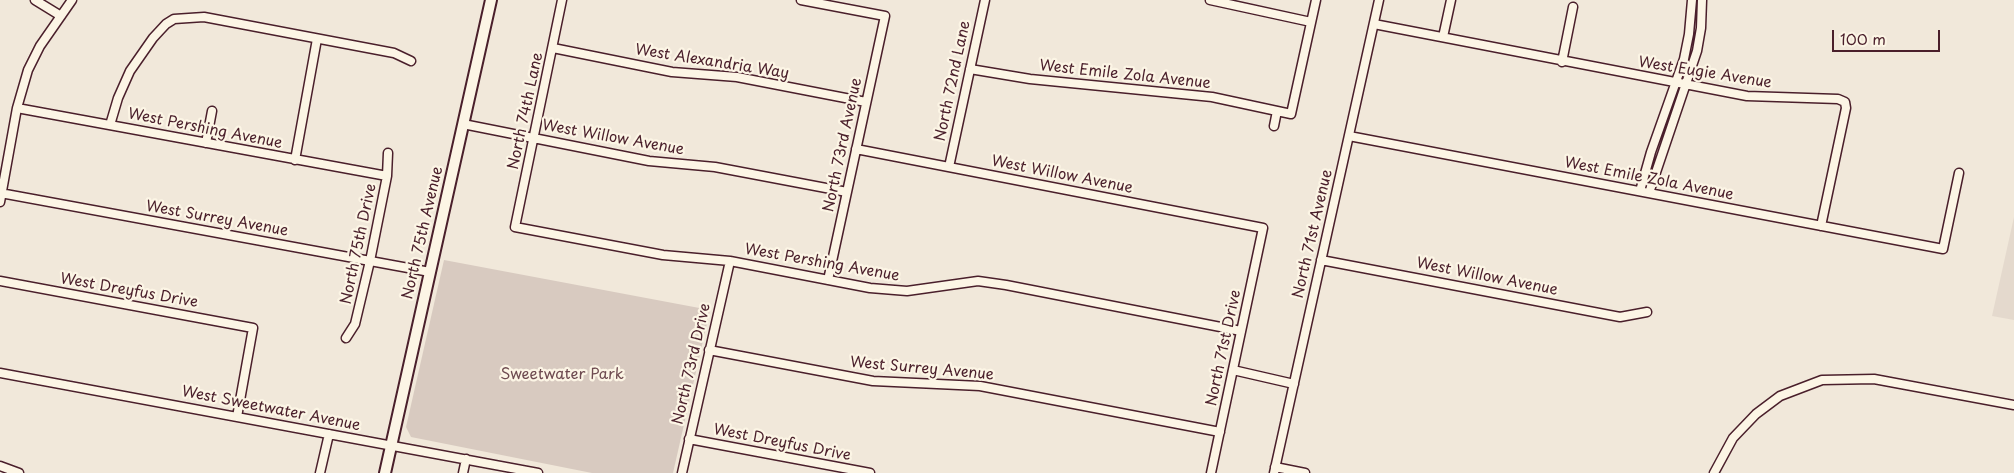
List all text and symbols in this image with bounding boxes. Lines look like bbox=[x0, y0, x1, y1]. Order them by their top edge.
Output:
street label: North 72nd Lane bbox=[931, 19, 975, 143]
scale bar bbox=[1834, 20, 1942, 52]
text: 100 m bbox=[1840, 27, 1886, 50]
street label: West Alexandria Way bbox=[634, 41, 790, 83]
street label: North 74th Lane bbox=[505, 51, 547, 171]
street label: West Eugie Avenue bbox=[1637, 54, 1773, 92]
street label: West Emile Zola Avenue bbox=[1039, 57, 1211, 93]
street label: North 73rd Avenue bbox=[820, 76, 866, 214]
street label: West Pershing Avenue bbox=[126, 105, 284, 153]
street label: West Willow Avenue bbox=[541, 117, 685, 159]
street label: West Willow Avenue bbox=[990, 152, 1134, 198]
street label: West Emile Zola Avenue bbox=[1563, 154, 1735, 204]
street label: North 75th Avenue bbox=[399, 165, 447, 301]
street label: North 71st Avenue bbox=[1289, 168, 1337, 300]
street label: North 75th Drive bbox=[337, 182, 381, 306]
street label: West Surrey Avenue bbox=[144, 198, 290, 240]
street label: West Pershing Avenue bbox=[743, 241, 901, 285]
street label: West Willow Avenue bbox=[1415, 254, 1559, 300]
street label: West Dreyfus Drive bbox=[59, 270, 199, 312]
street label: North 71st Drive bbox=[1203, 288, 1245, 408]
street label: North 73rd Drive bbox=[669, 302, 715, 426]
street label: West Surrey Avenue bbox=[849, 354, 995, 384]
park label: Sweetwater Park bbox=[500, 366, 624, 384]
street label: West Sweetwater Avenue bbox=[180, 383, 362, 435]
street label: West Dreyfus Drive bbox=[712, 421, 852, 465]

